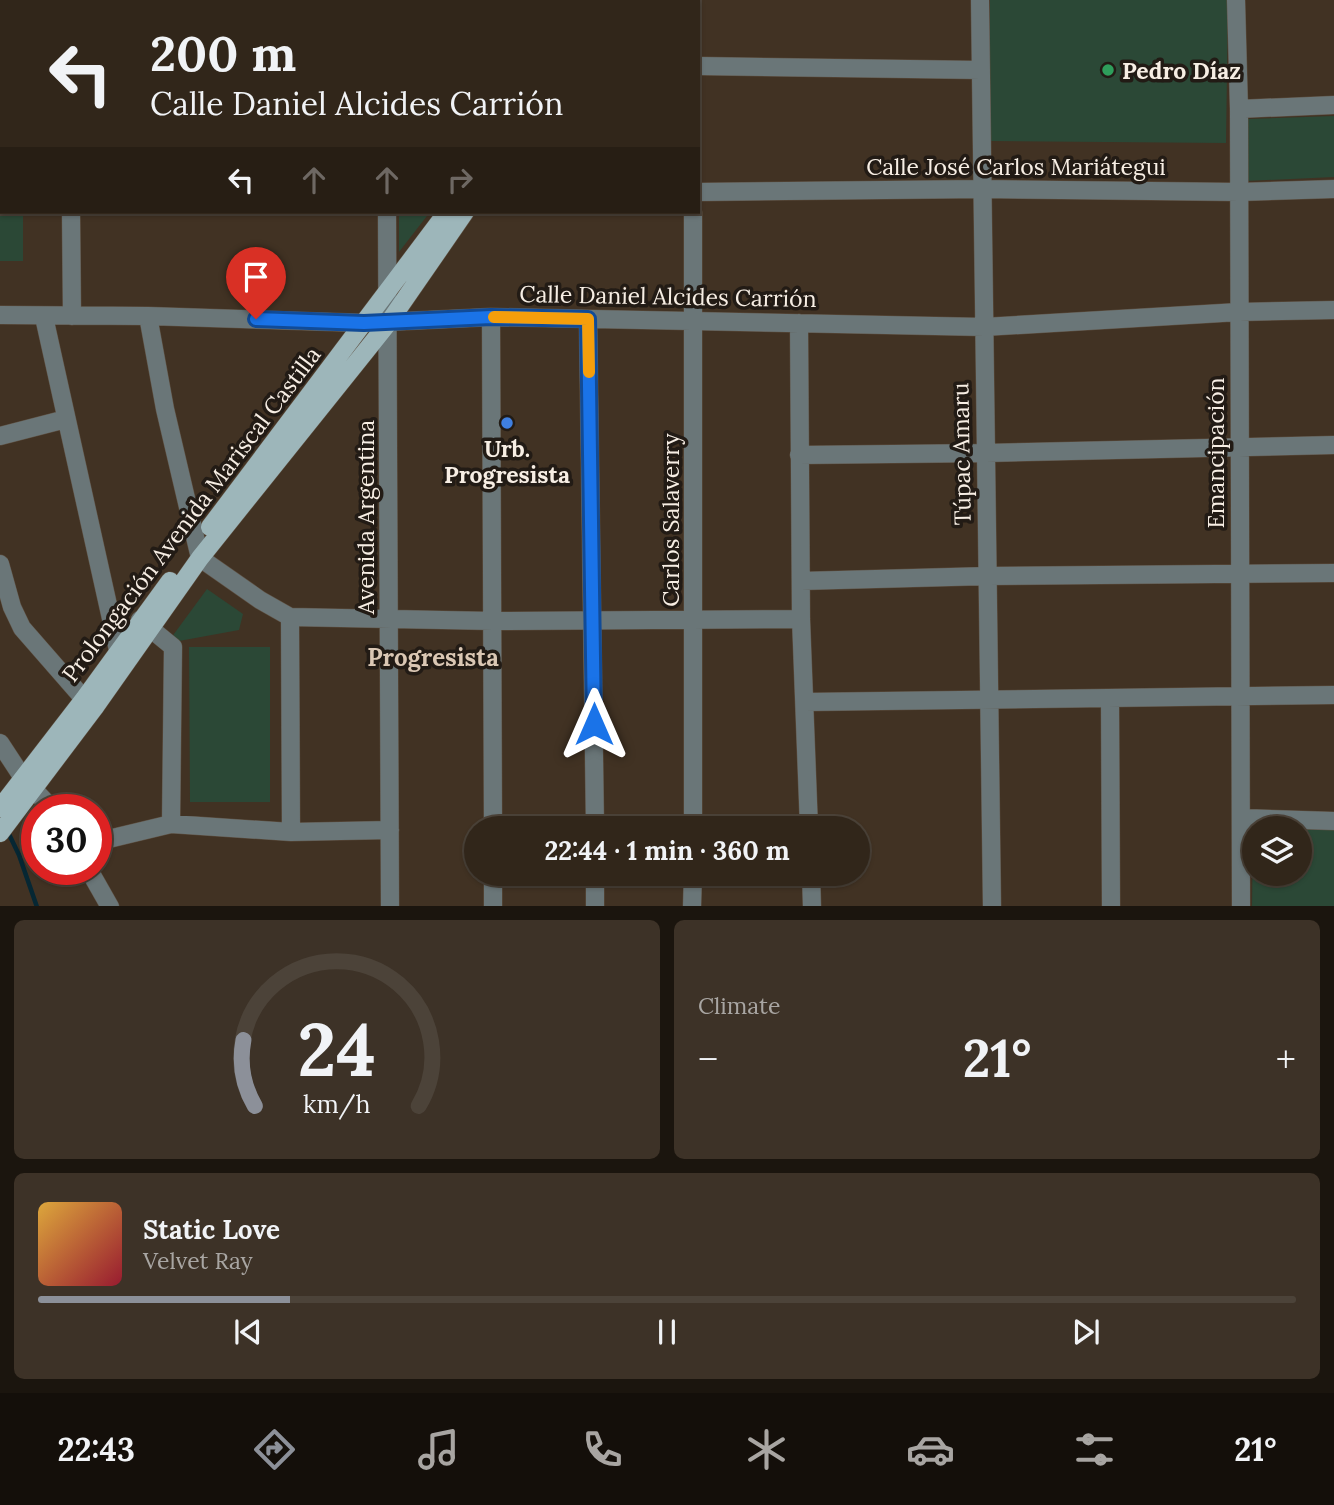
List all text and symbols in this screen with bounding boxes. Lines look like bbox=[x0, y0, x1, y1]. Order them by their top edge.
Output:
text: 200 m bbox=[150, 22, 296, 84]
icon: left bbox=[35, 28, 126, 119]
place label: Pedro Díaz bbox=[1122, 56, 1241, 85]
marker: Pedro Díaz bbox=[1100, 62, 1116, 78]
text: Calle Daniel Alcides Carrión bbox=[150, 83, 563, 124]
street label: Calle José Carlos Mariátegui bbox=[866, 152, 1166, 181]
icon: left bbox=[222, 161, 260, 199]
icon: ahead bbox=[295, 161, 333, 199]
icon: ahead bbox=[368, 161, 406, 199]
icon: right bbox=[441, 161, 479, 199]
pin bbox=[226, 247, 286, 319]
icon: arrive bbox=[237, 258, 275, 296]
street label: Calle Daniel Alcides Carrión bbox=[519, 279, 817, 313]
street label: Prolongación Avenida Mariscal Castilla bbox=[55, 341, 327, 687]
street label: Emancipación bbox=[1201, 377, 1230, 529]
street label: Túpac Amaru bbox=[945, 382, 977, 526]
marker: Urb. Progresista bbox=[499, 415, 515, 431]
street label: Avenida Argentina bbox=[351, 420, 380, 615]
street label: Carlos Salaverry bbox=[656, 432, 685, 607]
place label: Urb. Progresista bbox=[444, 434, 570, 489]
district label: Progresista bbox=[367, 642, 499, 673]
position arrow bbox=[557, 687, 631, 761]
speed limit sign: 30 bbox=[21, 794, 112, 885]
map controls bbox=[1242, 816, 1312, 886]
button: layers bbox=[1242, 816, 1312, 886]
text: 22:44 · 1 min · 360 m bbox=[544, 834, 790, 867]
text: Climate bbox=[698, 991, 780, 1020]
text: 24 bbox=[298, 1003, 376, 1096]
text: 21° bbox=[963, 1025, 1031, 1091]
text: − bbox=[698, 1035, 718, 1083]
text: + bbox=[1276, 1035, 1296, 1083]
text: km/h bbox=[303, 1087, 371, 1119]
text: Static Love bbox=[143, 1213, 280, 1246]
text: Velvet Ray bbox=[143, 1246, 253, 1275]
icon: previous bbox=[229, 1313, 267, 1351]
icon: pause bbox=[648, 1313, 686, 1351]
icon: next bbox=[1067, 1313, 1105, 1351]
icon: directions bbox=[250, 1425, 299, 1474]
icon: music bbox=[414, 1425, 463, 1474]
icon: phone bbox=[578, 1425, 627, 1474]
icon: climate bbox=[742, 1425, 791, 1474]
icon: car bbox=[906, 1425, 955, 1474]
icon: filters bbox=[1070, 1425, 1119, 1474]
text: 22:43 bbox=[58, 1429, 135, 1470]
text: 21° bbox=[1234, 1429, 1276, 1470]

